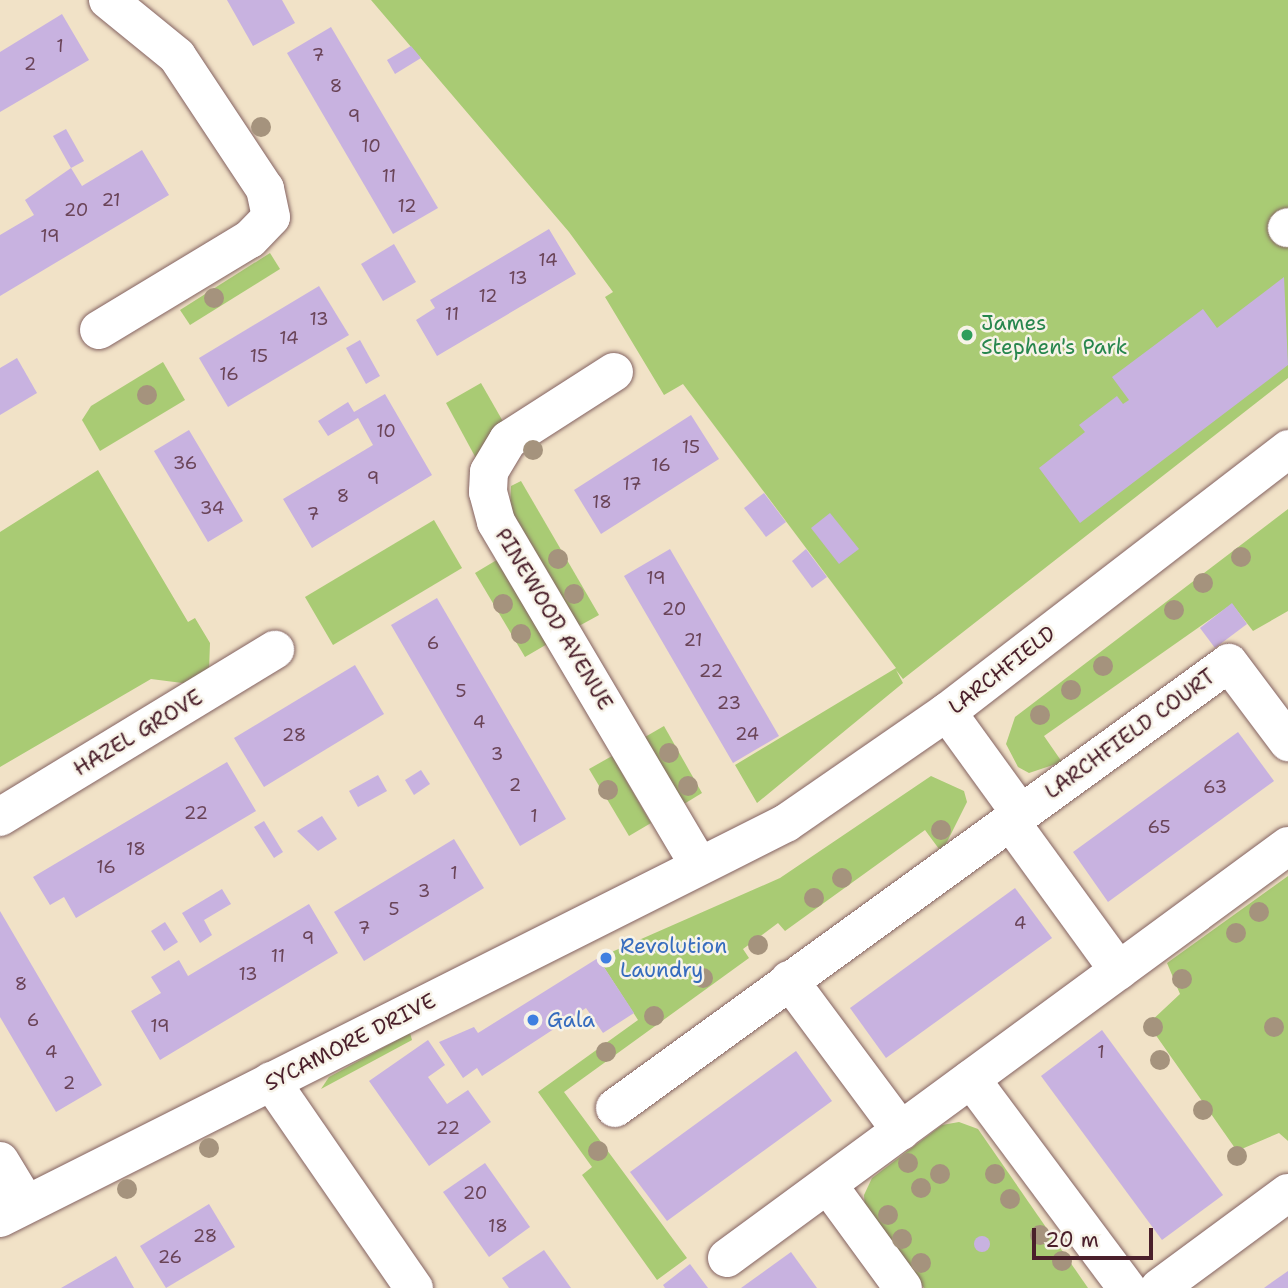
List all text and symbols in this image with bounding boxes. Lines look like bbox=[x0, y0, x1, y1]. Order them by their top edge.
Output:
house number: 1 bbox=[56, 35, 64, 57]
house number: 7 bbox=[312, 44, 324, 66]
house number: 2 bbox=[24, 53, 36, 75]
house number: 8 bbox=[330, 75, 342, 97]
house number: 9 bbox=[348, 105, 360, 127]
house number: 10 bbox=[361, 135, 381, 157]
house number: 11 bbox=[382, 165, 396, 187]
house number: 21 bbox=[101, 189, 121, 211]
house number: 12 bbox=[397, 195, 417, 217]
house number: 20 bbox=[64, 199, 88, 221]
house number: 19 bbox=[40, 225, 60, 247]
house number: 14 bbox=[538, 249, 558, 271]
house number: 13 bbox=[508, 267, 528, 289]
house number: 12 bbox=[478, 285, 498, 307]
house number: 11 bbox=[445, 303, 459, 325]
house number: 13 bbox=[309, 308, 329, 330]
place label: James Stephen's Park bbox=[981, 310, 1128, 360]
house number: 14 bbox=[279, 327, 299, 349]
marker: James Stephen's Park bbox=[959, 327, 975, 343]
house number: 15 bbox=[250, 345, 268, 367]
house number: 16 bbox=[219, 363, 239, 385]
house number: 10 bbox=[376, 420, 396, 442]
house number: 15 bbox=[682, 436, 700, 458]
house number: 36 bbox=[173, 452, 197, 474]
house number: 16 bbox=[651, 454, 671, 476]
house number: 9 bbox=[367, 467, 379, 489]
house number: 17 bbox=[622, 473, 642, 495]
house number: 8 bbox=[337, 485, 349, 507]
house number: 18 bbox=[592, 491, 612, 513]
house number: 34 bbox=[200, 497, 224, 519]
house number: 7 bbox=[307, 503, 319, 525]
street label: PINEWOOD AVENUE bbox=[490, 524, 618, 714]
house number: 19 bbox=[646, 567, 666, 589]
house number: 20 bbox=[662, 598, 686, 620]
street label: LARCHFIELD bbox=[944, 620, 1060, 720]
house number: 21 bbox=[683, 629, 703, 651]
house number: 6 bbox=[427, 632, 439, 654]
house number: 22 bbox=[699, 660, 723, 682]
street label: LARCHFIELD COURT bbox=[1040, 664, 1220, 804]
house number: 5 bbox=[455, 680, 467, 702]
street label: HAZEL GROVE bbox=[69, 685, 207, 781]
house number: 23 bbox=[717, 692, 741, 714]
house number: 4 bbox=[473, 711, 485, 733]
house number: 24 bbox=[735, 723, 759, 745]
house number: 28 bbox=[282, 724, 306, 746]
house number: 3 bbox=[491, 743, 503, 765]
house number: 2 bbox=[509, 774, 521, 796]
house number: 63 bbox=[1203, 776, 1227, 798]
house number: 22 bbox=[184, 802, 208, 824]
house number: 1 bbox=[530, 805, 538, 827]
house number: 65 bbox=[1148, 816, 1170, 838]
house number: 18 bbox=[126, 838, 146, 860]
house number: 16 bbox=[96, 856, 116, 878]
house number: 1 bbox=[450, 862, 458, 884]
house number: 3 bbox=[418, 880, 430, 902]
house number: 5 bbox=[388, 898, 400, 920]
house number: 4 bbox=[1014, 912, 1026, 934]
house number: 7 bbox=[358, 917, 370, 939]
house number: 9 bbox=[302, 927, 314, 949]
place label: Revolution Laundry bbox=[620, 933, 727, 983]
house number: 11 bbox=[271, 945, 285, 967]
marker: Revolution Laundry bbox=[598, 950, 614, 966]
house number: 13 bbox=[238, 963, 258, 985]
house number: 8 bbox=[15, 973, 27, 995]
street label: SYCAMORE DRIVE bbox=[260, 988, 440, 1096]
place label: Gala bbox=[547, 1007, 595, 1033]
house number: 6 bbox=[27, 1009, 39, 1031]
marker: Gala bbox=[525, 1012, 541, 1028]
house number: 19 bbox=[150, 1015, 170, 1037]
house number: 4 bbox=[45, 1041, 57, 1063]
house number: 1 bbox=[1097, 1041, 1105, 1063]
house number: 2 bbox=[63, 1072, 75, 1094]
house number: 22 bbox=[436, 1117, 460, 1139]
house number: 20 bbox=[463, 1182, 487, 1204]
scale bar bbox=[1036, 1214, 1157, 1258]
house number: 18 bbox=[488, 1215, 508, 1237]
house number: 28 bbox=[193, 1225, 217, 1247]
text: 20 m bbox=[1045, 1226, 1099, 1254]
house number: 26 bbox=[158, 1246, 182, 1268]

